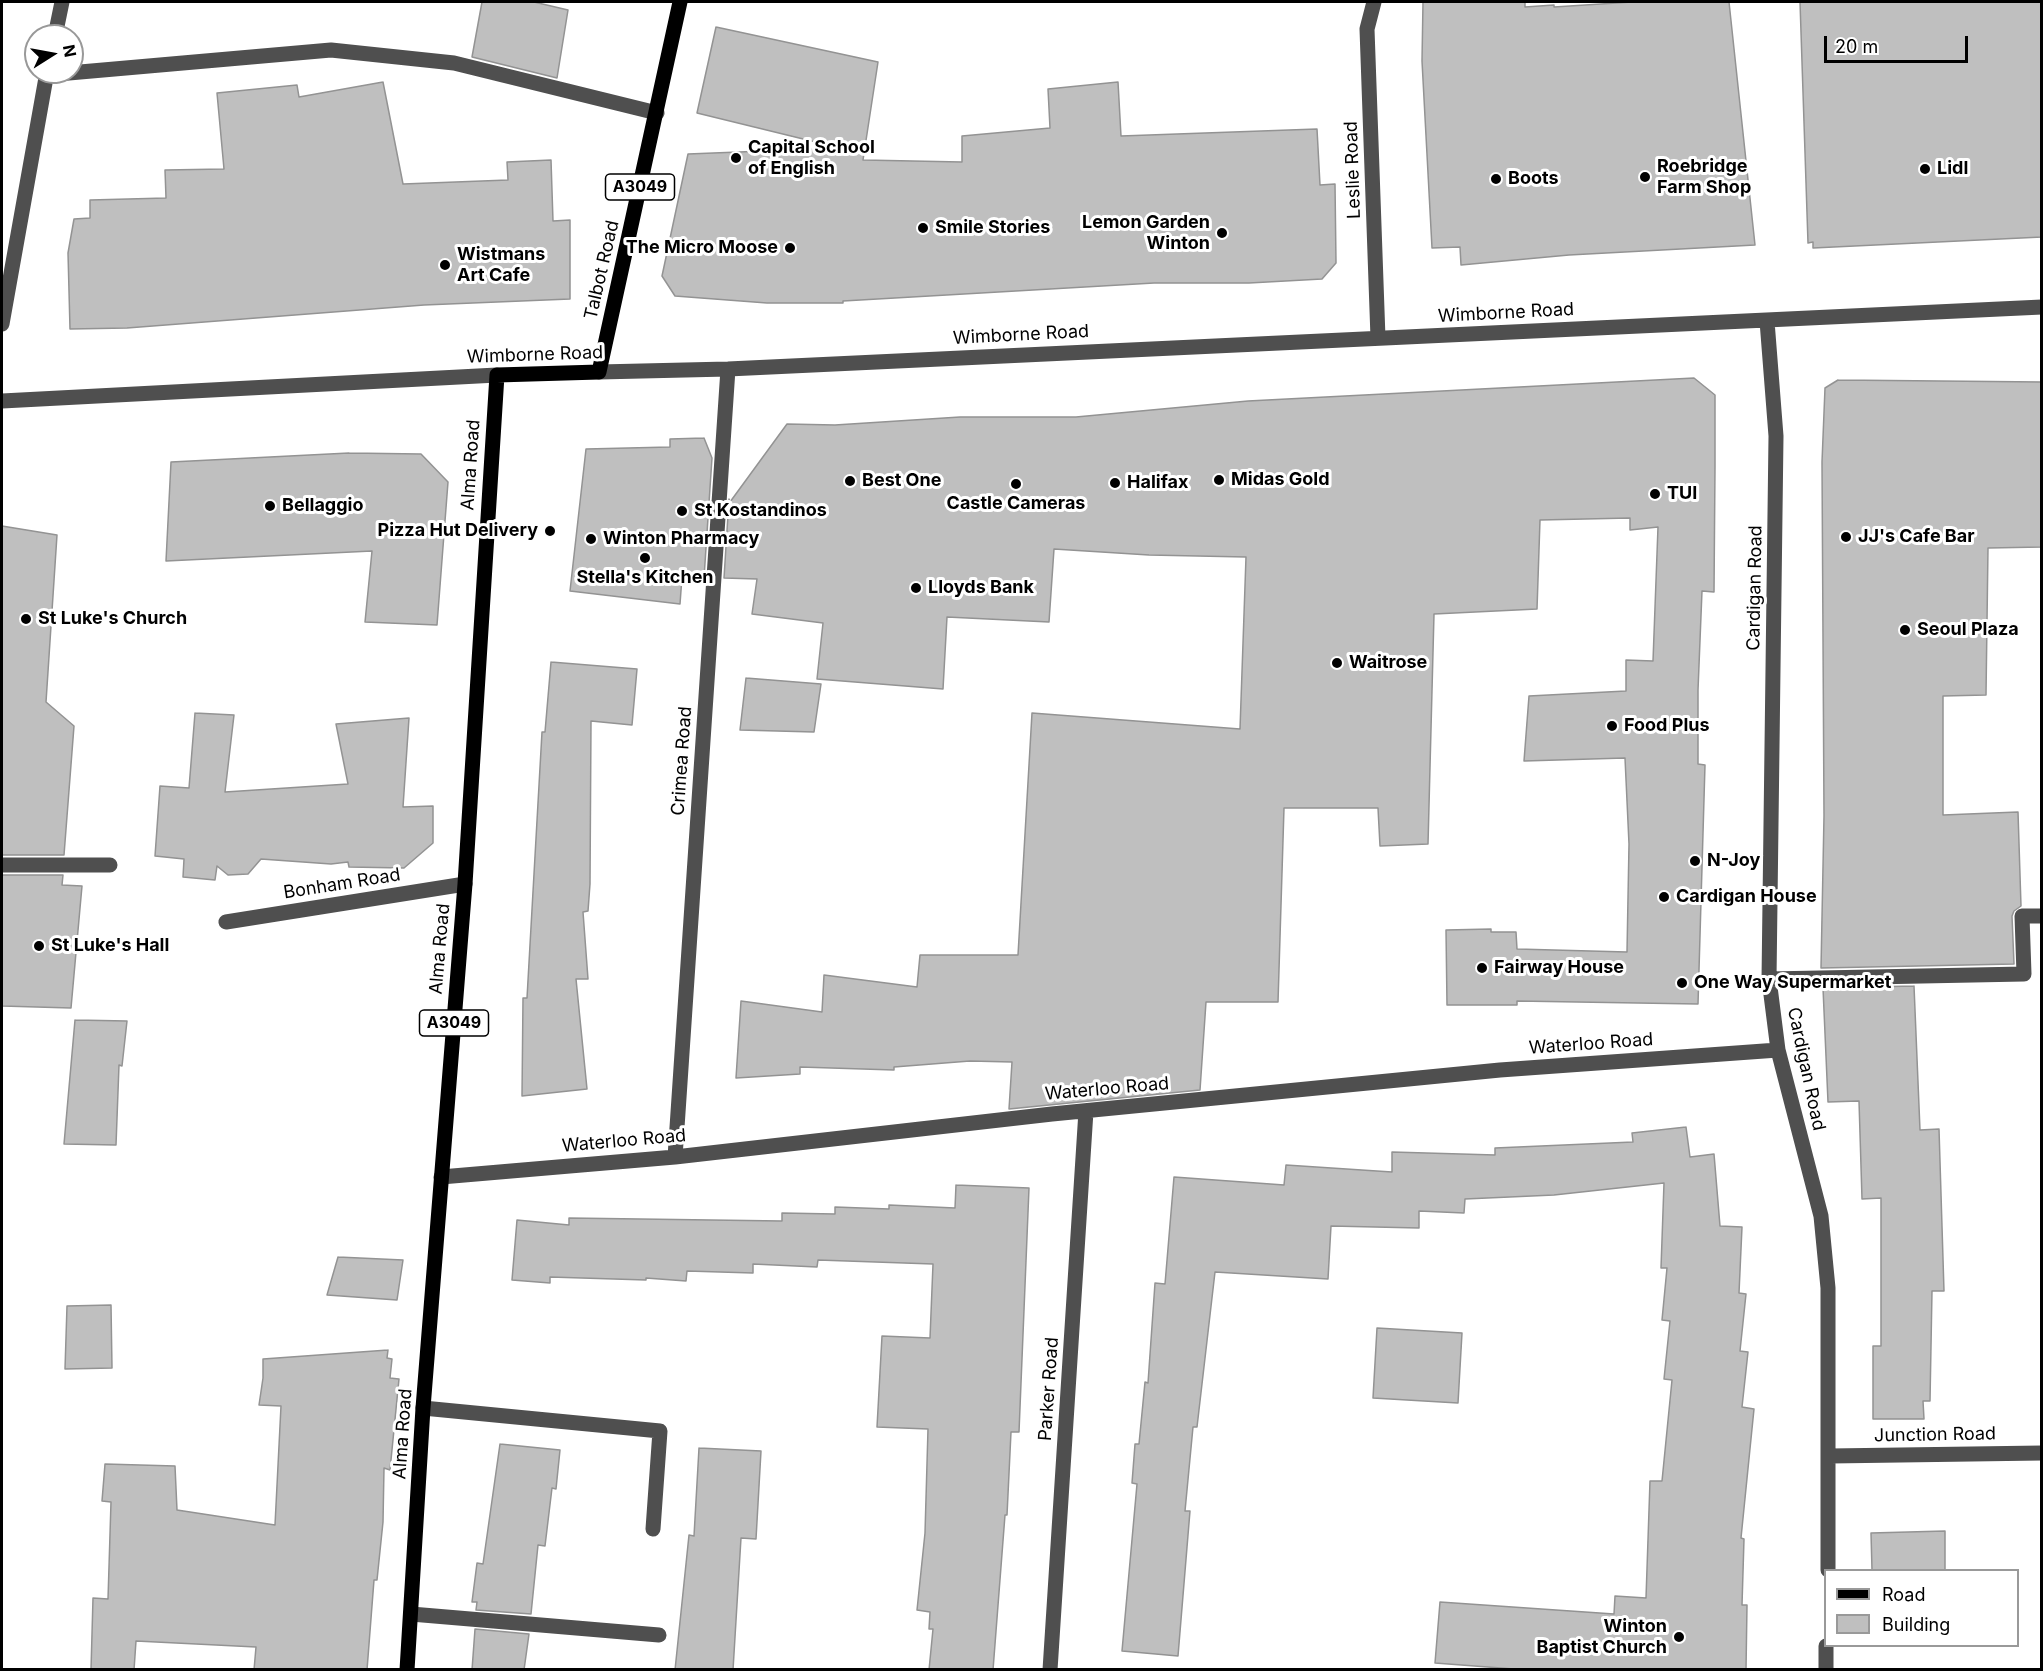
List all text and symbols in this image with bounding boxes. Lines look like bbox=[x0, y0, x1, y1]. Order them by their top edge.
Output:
north arrow bbox=[24, 24, 84, 84]
scale bar bbox=[1827, 24, 1971, 62]
text: 20 m bbox=[1835, 36, 1878, 57]
text: N bbox=[59, 43, 81, 59]
street label: Leslie Road bbox=[1340, 121, 1366, 219]
place label: Capital School of English bbox=[748, 137, 875, 180]
marker: Capital School of English bbox=[729, 151, 743, 165]
place label: Roebridge Farm Shop bbox=[1657, 156, 1751, 198]
place label: Lidl bbox=[1937, 158, 1968, 180]
marker: Lidl bbox=[1918, 162, 1932, 176]
place label: Boots bbox=[1508, 168, 1559, 190]
marker: Roebridge Farm Shop bbox=[1638, 170, 1652, 184]
marker: Boots bbox=[1489, 172, 1503, 186]
road number: A3049 bbox=[606, 174, 674, 200]
place label: Lemon Garden Winton bbox=[1082, 212, 1210, 254]
place label: Smile Stories bbox=[935, 217, 1050, 239]
street label: Talbot Road bbox=[580, 218, 624, 322]
marker: Smile Stories bbox=[916, 221, 930, 235]
marker: Lemon Garden Winton bbox=[1215, 226, 1229, 240]
place label: The Micro Moose bbox=[626, 237, 778, 259]
marker: The Micro Moose bbox=[783, 241, 797, 255]
place label: Wistmans Art Cafe bbox=[457, 244, 545, 286]
marker: Wistmans Art Cafe bbox=[438, 258, 452, 272]
street label: Wimborne Road bbox=[1437, 299, 1575, 327]
street label: Wimborne Road bbox=[952, 321, 1090, 349]
street label: Wimborne Road bbox=[466, 342, 604, 368]
street label: Alma Road bbox=[457, 419, 485, 511]
place label: Midas Gold bbox=[1231, 469, 1330, 491]
place label: Best One bbox=[862, 470, 941, 492]
place label: Halifax bbox=[1127, 472, 1188, 494]
marker: Midas Gold bbox=[1212, 473, 1226, 487]
marker: Best One bbox=[843, 474, 857, 488]
marker: Halifax bbox=[1108, 476, 1122, 490]
marker: Castle Cameras bbox=[1009, 477, 1023, 491]
place label: TUI bbox=[1667, 483, 1697, 505]
marker: TUI bbox=[1648, 487, 1662, 501]
place label: Castle Cameras bbox=[947, 493, 1085, 515]
place label: Bellaggio bbox=[282, 495, 364, 517]
marker: Bellaggio bbox=[263, 499, 277, 513]
place label: St Kostandinos bbox=[694, 500, 827, 522]
marker: St Kostandinos bbox=[675, 504, 689, 518]
place label: Pizza Hut Delivery bbox=[378, 520, 538, 542]
marker: Pizza Hut Delivery bbox=[543, 524, 557, 538]
street label: Cardigan Road bbox=[1743, 525, 1767, 651]
place label: JJ's Cafe Bar bbox=[1858, 526, 1975, 548]
place label: Winton Pharmacy bbox=[603, 528, 759, 550]
marker: JJ's Cafe Bar bbox=[1839, 530, 1853, 544]
marker: Winton Pharmacy bbox=[584, 532, 598, 546]
marker: Stella's Kitchen bbox=[638, 551, 652, 565]
place label: Stella's Kitchen bbox=[576, 567, 714, 589]
place label: Lloyds Bank bbox=[928, 577, 1034, 599]
marker: Lloyds Bank bbox=[909, 581, 923, 595]
place label: St Luke's Church bbox=[38, 608, 187, 630]
marker: St Luke's Church bbox=[19, 612, 33, 626]
place label: Seoul Plaza bbox=[1917, 619, 2019, 641]
marker: Seoul Plaza bbox=[1898, 623, 1912, 637]
place label: Waitrose bbox=[1349, 652, 1427, 674]
marker: Waitrose bbox=[1330, 656, 1344, 670]
street label: Crimea Road bbox=[667, 706, 697, 816]
place label: Food Plus bbox=[1624, 715, 1710, 737]
marker: Food Plus bbox=[1605, 719, 1619, 733]
place label: N-Joy bbox=[1707, 850, 1760, 872]
marker: N-Joy bbox=[1688, 854, 1702, 868]
street label: Bonham Road bbox=[282, 864, 402, 904]
place label: Cardigan House bbox=[1676, 886, 1817, 908]
marker: Cardigan House bbox=[1657, 890, 1671, 904]
street label: Alma Road bbox=[425, 903, 455, 995]
place label: St Luke's Hall bbox=[51, 935, 169, 957]
marker: St Luke's Hall bbox=[32, 939, 46, 953]
place label: Fairway House bbox=[1494, 957, 1624, 979]
marker: Fairway House bbox=[1475, 961, 1489, 975]
place label: One Way Supermarket bbox=[1694, 972, 1891, 994]
marker: One Way Supermarket bbox=[1675, 976, 1689, 990]
street label: Cardigan Road bbox=[1782, 1005, 1830, 1133]
road number: A3049 bbox=[420, 1010, 488, 1036]
street label: Waterloo Road bbox=[1528, 1029, 1654, 1059]
street label: Waterloo Road bbox=[1044, 1073, 1170, 1105]
street label: Waterloo Road bbox=[561, 1125, 687, 1157]
street label: Parker Road bbox=[1035, 1336, 1063, 1442]
street label: Alma Road bbox=[389, 1388, 417, 1480]
street label: Junction Road bbox=[1874, 1423, 1996, 1447]
legend bbox=[1824, 1569, 2019, 1647]
text: Road bbox=[1882, 1584, 1925, 1605]
text: Building bbox=[1882, 1614, 1950, 1635]
place label: Winton Baptist Church bbox=[1536, 1616, 1667, 1658]
marker: Winton Baptist Church bbox=[1672, 1630, 1686, 1644]

